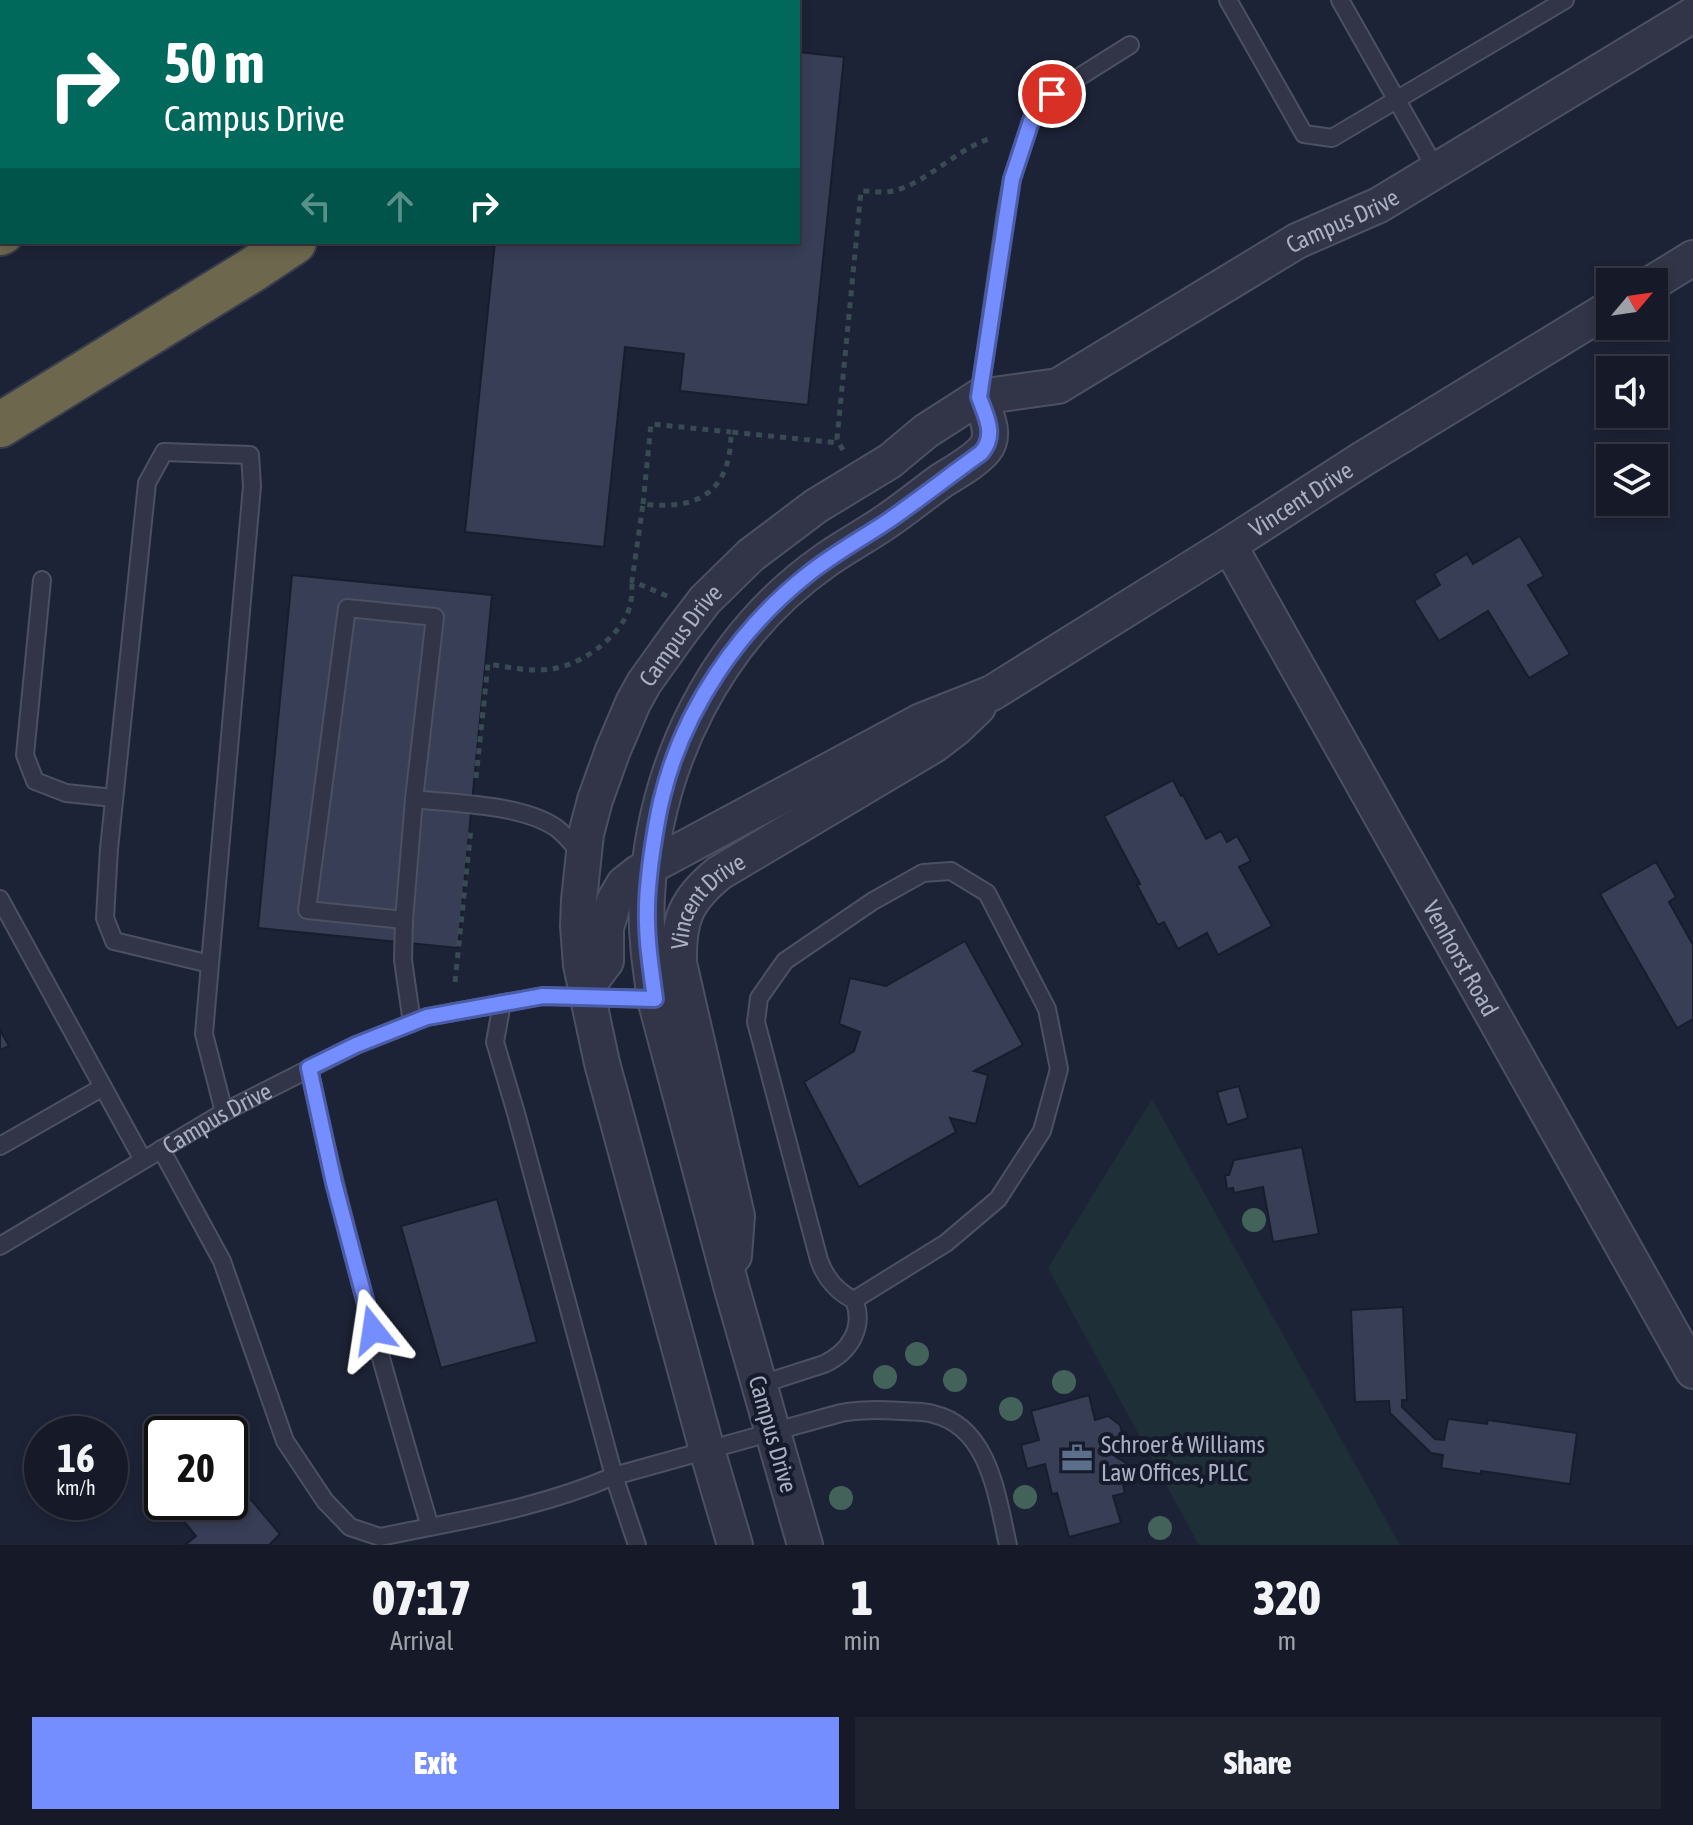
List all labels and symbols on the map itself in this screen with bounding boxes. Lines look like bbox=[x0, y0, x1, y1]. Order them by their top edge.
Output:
pin bbox=[1018, 60, 1086, 128]
street label: Campus Drive bbox=[1281, 183, 1403, 258]
north arrow bbox=[1596, 268, 1668, 340]
street label: Vincent Drive bbox=[1244, 456, 1357, 542]
street label: Campus Drive bbox=[633, 578, 727, 691]
street label: Vincent Drive bbox=[665, 847, 750, 950]
street label: Venhorst Road bbox=[1418, 896, 1504, 1021]
street label: Campus Drive bbox=[158, 1077, 276, 1159]
position arrow bbox=[331, 1288, 415, 1372]
street label: Campus Drive bbox=[743, 1372, 803, 1496]
speed limit sign: 20 bbox=[144, 1416, 248, 1520]
place label: Schroer & Williams Law Offices, PLLC bbox=[1101, 1431, 1265, 1486]
office icon: Schroer & Williams Law Offices, PLLC bbox=[1060, 1441, 1094, 1475]

